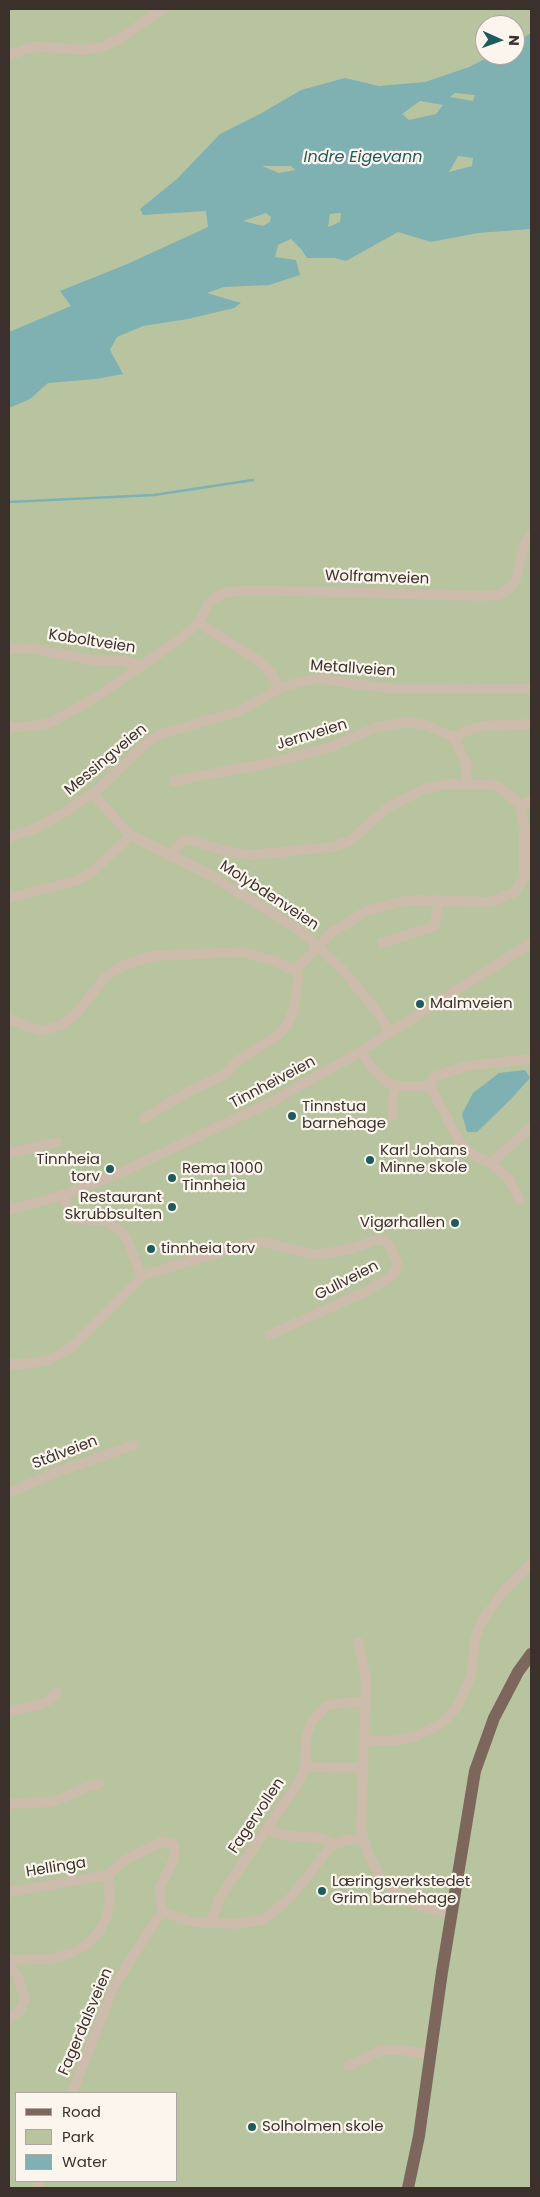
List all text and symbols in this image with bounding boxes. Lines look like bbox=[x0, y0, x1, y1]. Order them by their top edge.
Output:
north arrow bbox=[475, 15, 525, 65]
text: N bbox=[504, 35, 524, 46]
water label: Indre Eigevann bbox=[304, 148, 422, 168]
street label: Wolframveien bbox=[325, 567, 429, 589]
street label: Koboltveien bbox=[47, 626, 137, 658]
street label: Metallveien bbox=[310, 657, 396, 681]
street label: Jernveien bbox=[275, 716, 349, 754]
street label: Messingveien bbox=[61, 720, 151, 800]
street label: Molybdenveien bbox=[216, 857, 322, 935]
place label: Malmveien bbox=[430, 995, 512, 1013]
marker: Malmveien bbox=[414, 998, 426, 1010]
street label: Tinnheiveien bbox=[227, 1053, 319, 1113]
place label: Tinnstua barnehage bbox=[302, 1098, 386, 1133]
marker: Tinnstua barnehage bbox=[286, 1110, 298, 1122]
place label: Karl Johans Minne skole bbox=[380, 1142, 467, 1177]
place label: Tinnheia torv bbox=[36, 1151, 100, 1186]
marker: Karl Johans Minne skole bbox=[364, 1154, 376, 1166]
place label: Rema 1000 Tinnheia bbox=[182, 1160, 263, 1195]
marker: Tinnheia torv bbox=[104, 1163, 116, 1175]
marker: Rema 1000 Tinnheia bbox=[166, 1172, 178, 1184]
place label: Restaurant Skrubbsulten bbox=[65, 1189, 162, 1224]
marker: Restaurant Skrubbsulten bbox=[166, 1201, 178, 1213]
place label: Vigørhallen bbox=[360, 1214, 445, 1232]
marker: Vigørhallen bbox=[449, 1217, 461, 1229]
place label: tinnheia torv bbox=[161, 1240, 255, 1258]
marker: tinnheia torv bbox=[145, 1243, 157, 1255]
street label: Gullveien bbox=[312, 1257, 382, 1305]
street label: Stålveien bbox=[30, 1432, 100, 1474]
street label: Fagervollen bbox=[225, 1775, 289, 1857]
street label: Hellinga bbox=[25, 1854, 87, 1882]
place label: Læringsverkstedet Grim barnehage bbox=[332, 1873, 470, 1908]
marker: Læringsverkstedet Grim barnehage bbox=[316, 1885, 328, 1897]
street label: Fagerdalsveien bbox=[55, 1966, 117, 2078]
legend bbox=[15, 2092, 178, 2182]
text: Road bbox=[62, 2101, 101, 2122]
place label: Solholmen skole bbox=[262, 2118, 383, 2136]
marker: Solholmen skole bbox=[246, 2121, 258, 2133]
text: Park bbox=[62, 2126, 94, 2147]
text: Water bbox=[62, 2151, 107, 2172]

